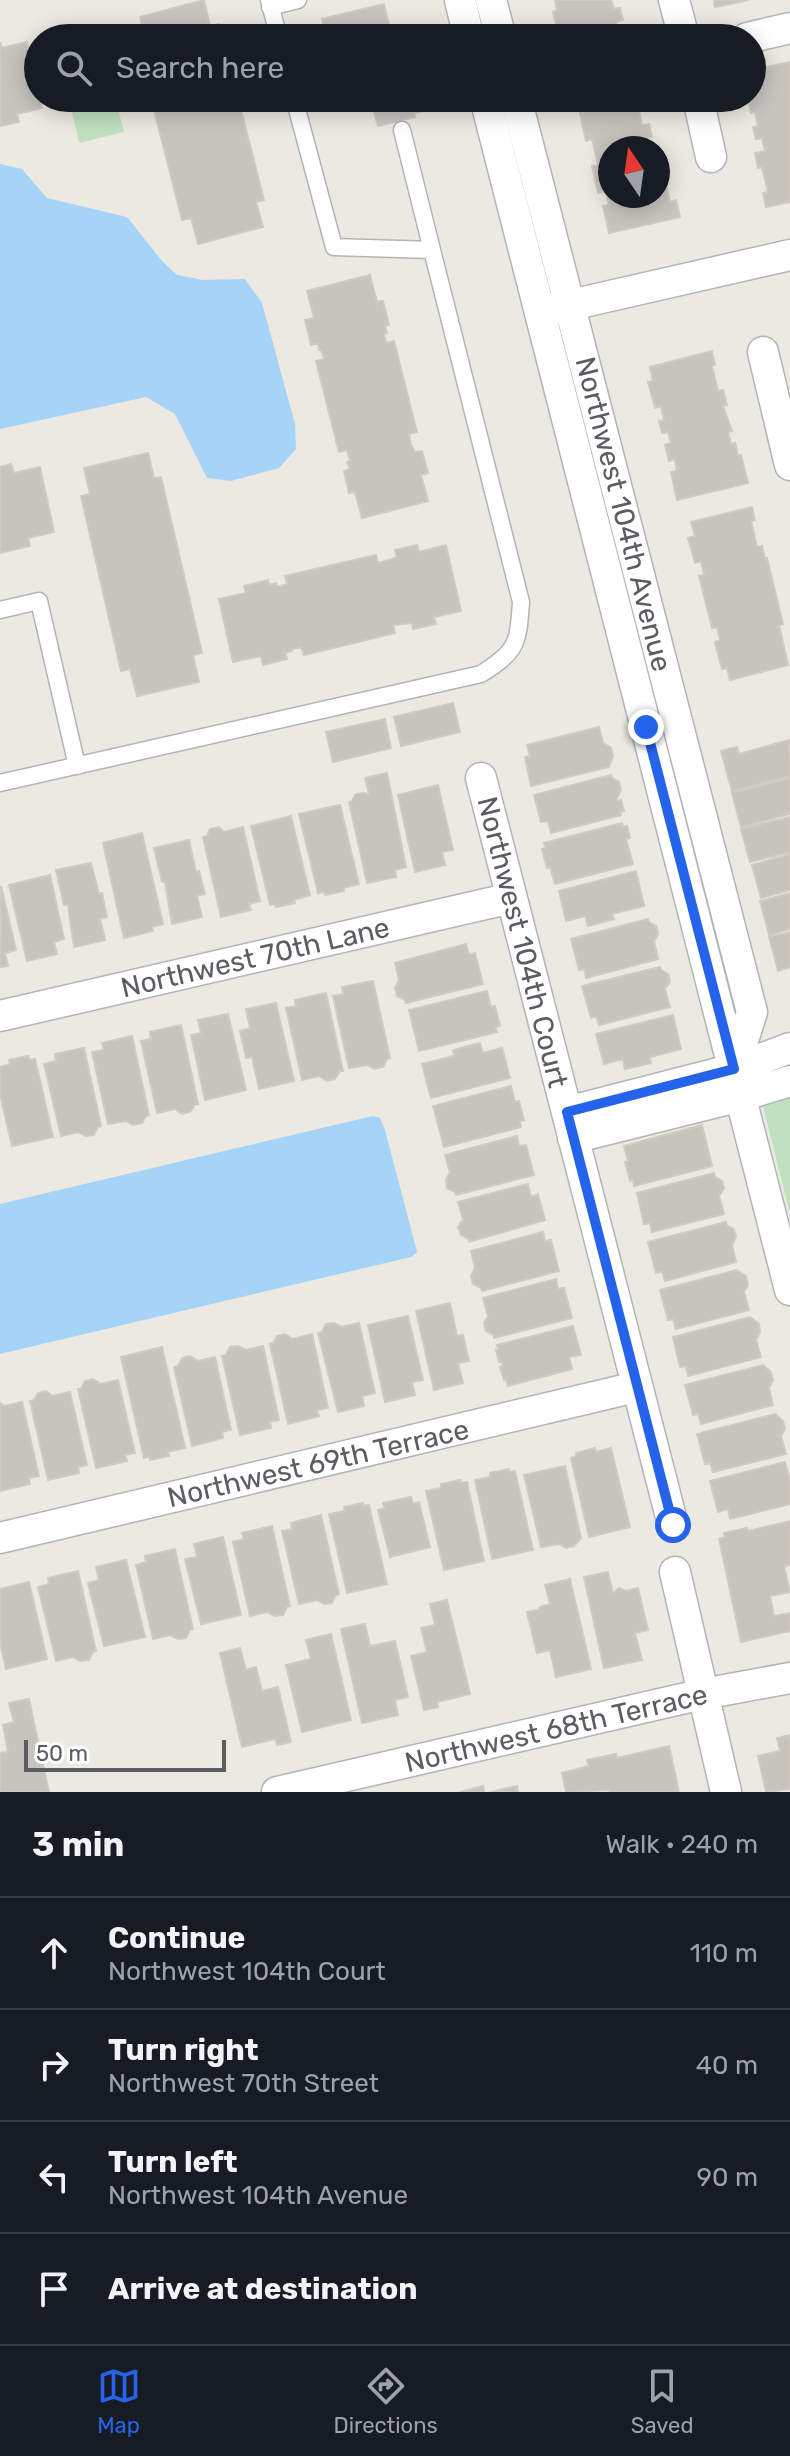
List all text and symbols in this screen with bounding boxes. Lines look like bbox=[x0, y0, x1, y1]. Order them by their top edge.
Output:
search box bbox=[24, 24, 766, 112]
icon: search bbox=[52, 46, 96, 90]
text: Search here bbox=[116, 50, 284, 86]
north arrow bbox=[598, 136, 670, 208]
street label: Northwest 104th Avenue bbox=[568, 353, 679, 675]
route end bbox=[628, 709, 664, 745]
street label: Northwest 104th Court bbox=[470, 793, 575, 1091]
street label: Northwest 70th Lane bbox=[118, 911, 393, 1004]
street label: Northwest 69th Terrace bbox=[164, 1413, 472, 1514]
route start bbox=[655, 1507, 691, 1543]
street label: Northwest 68th Terrace bbox=[402, 1678, 711, 1779]
scale bar bbox=[24, 1736, 226, 1772]
text: 50 m bbox=[36, 1740, 88, 1767]
text: 3 min bbox=[32, 1824, 124, 1865]
text: Walk · 240 m bbox=[605, 1829, 758, 1860]
text: Continue bbox=[108, 1920, 245, 1956]
icon: ahead bbox=[32, 1931, 76, 1975]
text: 110 m bbox=[690, 1938, 758, 1969]
text: Northwest 104th Court bbox=[108, 1956, 386, 1987]
text: Turn right bbox=[108, 2032, 259, 2068]
icon: right bbox=[32, 2043, 76, 2087]
text: 40 m bbox=[696, 2050, 758, 2081]
text: Northwest 70th Street bbox=[108, 2068, 379, 2099]
text: Turn left bbox=[108, 2144, 238, 2180]
icon: left bbox=[32, 2155, 76, 2199]
text: 90 m bbox=[697, 2162, 758, 2193]
text: Northwest 104th Avenue bbox=[108, 2180, 408, 2211]
icon: arrive bbox=[32, 2267, 76, 2311]
text: Arrive at destination bbox=[108, 2271, 418, 2307]
tab: Map bbox=[97, 2364, 141, 2439]
tab: Directions bbox=[334, 2364, 438, 2439]
tab: Saved bbox=[631, 2364, 694, 2439]

